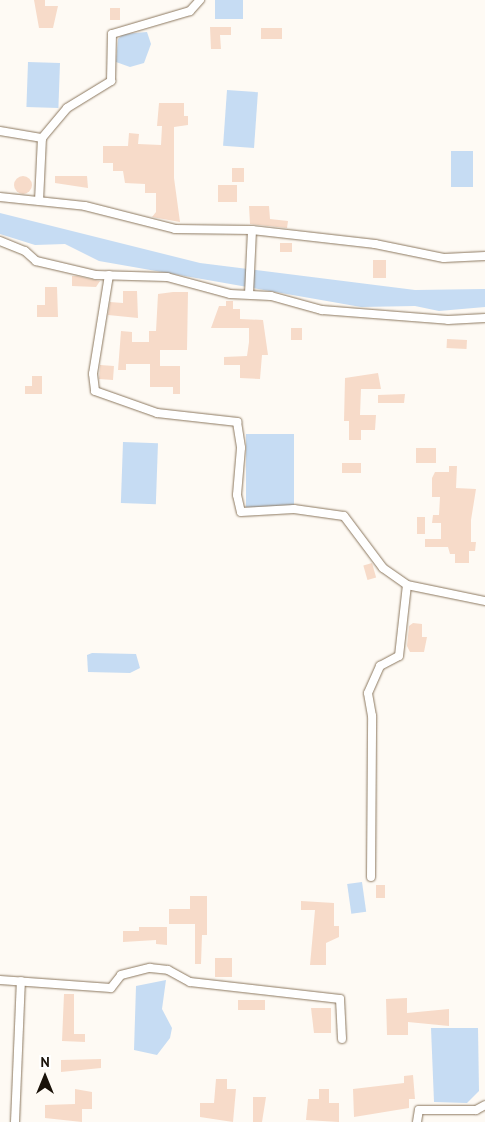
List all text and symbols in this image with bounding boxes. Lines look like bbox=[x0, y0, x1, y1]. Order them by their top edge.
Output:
north arrow bbox=[20, 1052, 70, 1102]
text: N bbox=[40, 1053, 50, 1071]

